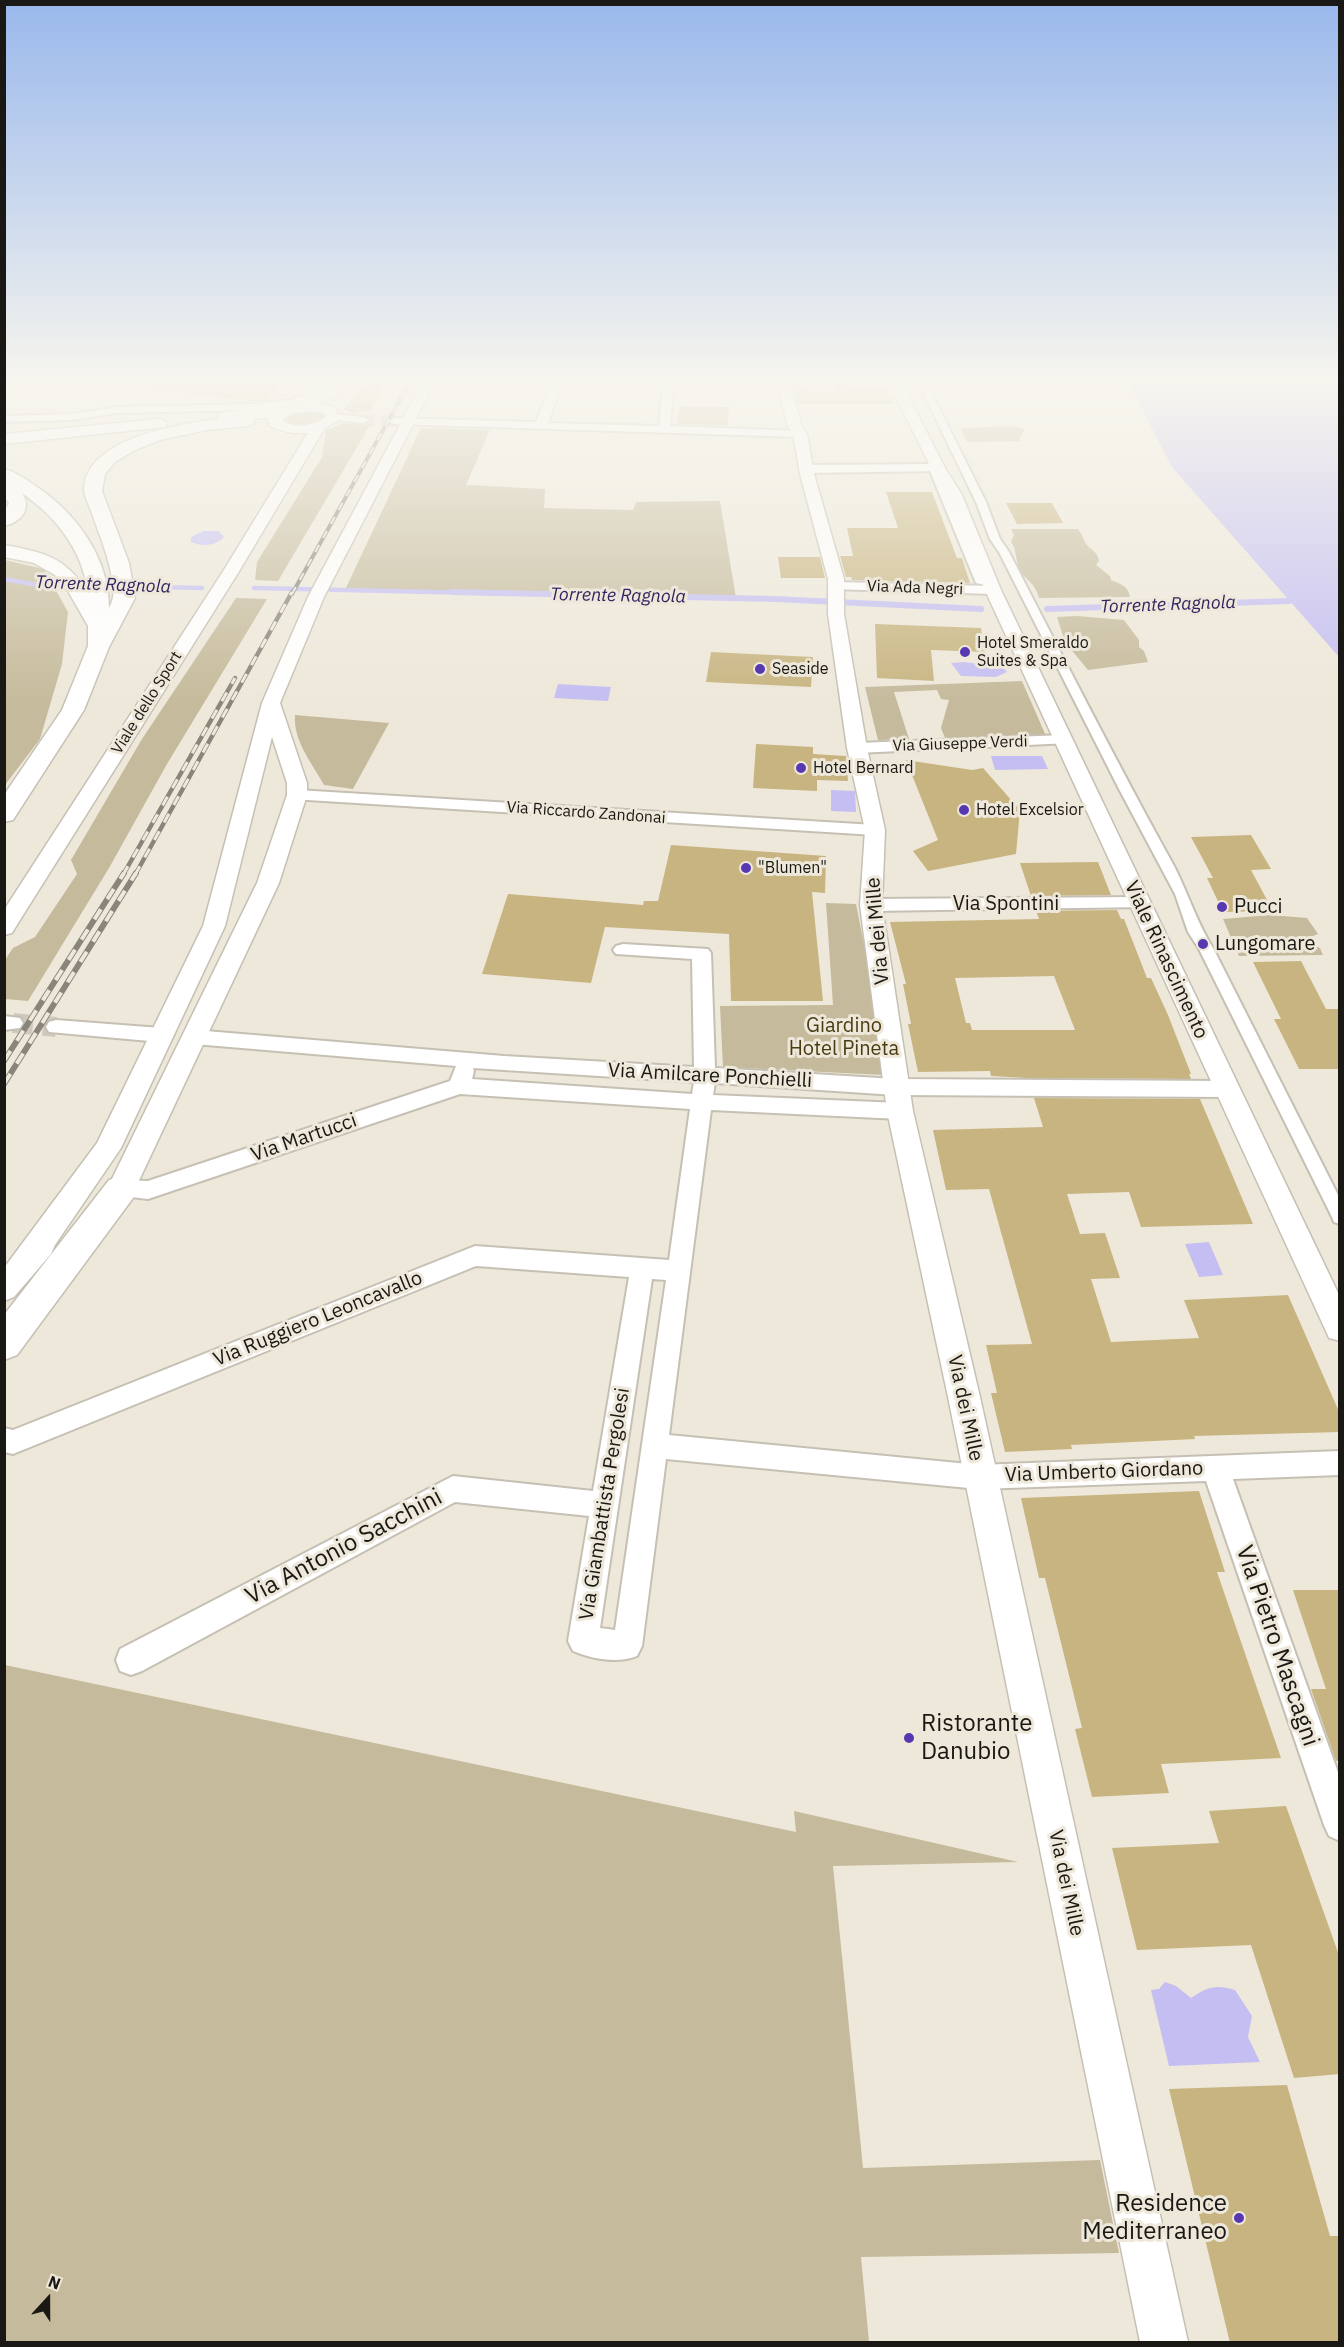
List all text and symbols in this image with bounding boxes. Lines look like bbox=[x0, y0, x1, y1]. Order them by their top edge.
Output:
water label: Torrente Ragnola bbox=[35, 572, 171, 598]
street label: Via Ada Negri bbox=[867, 577, 963, 599]
water label: Torrente Ragnola bbox=[550, 584, 686, 608]
water label: Torrente Ragnola bbox=[1100, 592, 1236, 618]
place label: Hotel Smeraldo Suites & Spa bbox=[977, 633, 1089, 671]
marker: Hotel Smeraldo Suites & Spa bbox=[958, 645, 972, 659]
street label: Viale dello Sport bbox=[108, 648, 186, 758]
place label: Seaside bbox=[772, 659, 828, 679]
marker: Seaside bbox=[753, 662, 767, 676]
street label: Via Giuseppe Verdi bbox=[892, 732, 1028, 756]
place label: Hotel Bernard bbox=[813, 758, 914, 778]
marker: Hotel Bernard bbox=[794, 761, 808, 775]
street label: Via Riccardo Zandonai bbox=[506, 798, 666, 828]
place label: Hotel Excelsior bbox=[976, 800, 1084, 820]
marker: Hotel Excelsior bbox=[957, 803, 971, 817]
place label: "Blumen" bbox=[758, 858, 827, 878]
marker: "Blumen" bbox=[739, 861, 753, 875]
street label: Via dei Mille bbox=[861, 876, 895, 986]
street label: Viale Rinascimento bbox=[1119, 877, 1213, 1043]
street label: Via Spontini bbox=[953, 892, 1059, 916]
place label: Pucci bbox=[1234, 895, 1282, 919]
marker: Pucci bbox=[1215, 900, 1229, 914]
place label: Lungomare bbox=[1215, 932, 1316, 956]
marker: Lungomare bbox=[1196, 937, 1210, 951]
park label: Giardino Hotel Pineta bbox=[789, 1014, 899, 1061]
street label: Via Amilcare Ponchielli bbox=[607, 1059, 813, 1093]
street label: Via Martucci bbox=[248, 1109, 360, 1167]
street label: Via Ruggiero Leoncavallo bbox=[210, 1266, 426, 1372]
street label: Via dei Mille bbox=[942, 1353, 988, 1463]
street label: Via Giambattista Pergolesi bbox=[575, 1386, 635, 1622]
street label: Via Umberto Giordano bbox=[1004, 1457, 1204, 1487]
street label: Via Antonio Sacchini bbox=[241, 1483, 447, 1611]
street label: Via Pietro Mascagni bbox=[1229, 1542, 1325, 1750]
place label: Ristorante Danubio bbox=[921, 1710, 1032, 1766]
marker: Ristorante Danubio bbox=[902, 1731, 916, 1745]
street label: Via dei Mille bbox=[1043, 1828, 1089, 1938]
place label: Residence Mediterraneo bbox=[1082, 2190, 1227, 2246]
marker: Residence Mediterraneo bbox=[1232, 2211, 1246, 2225]
north arrow bbox=[18, 2269, 78, 2329]
text: N bbox=[45, 2271, 63, 2294]

